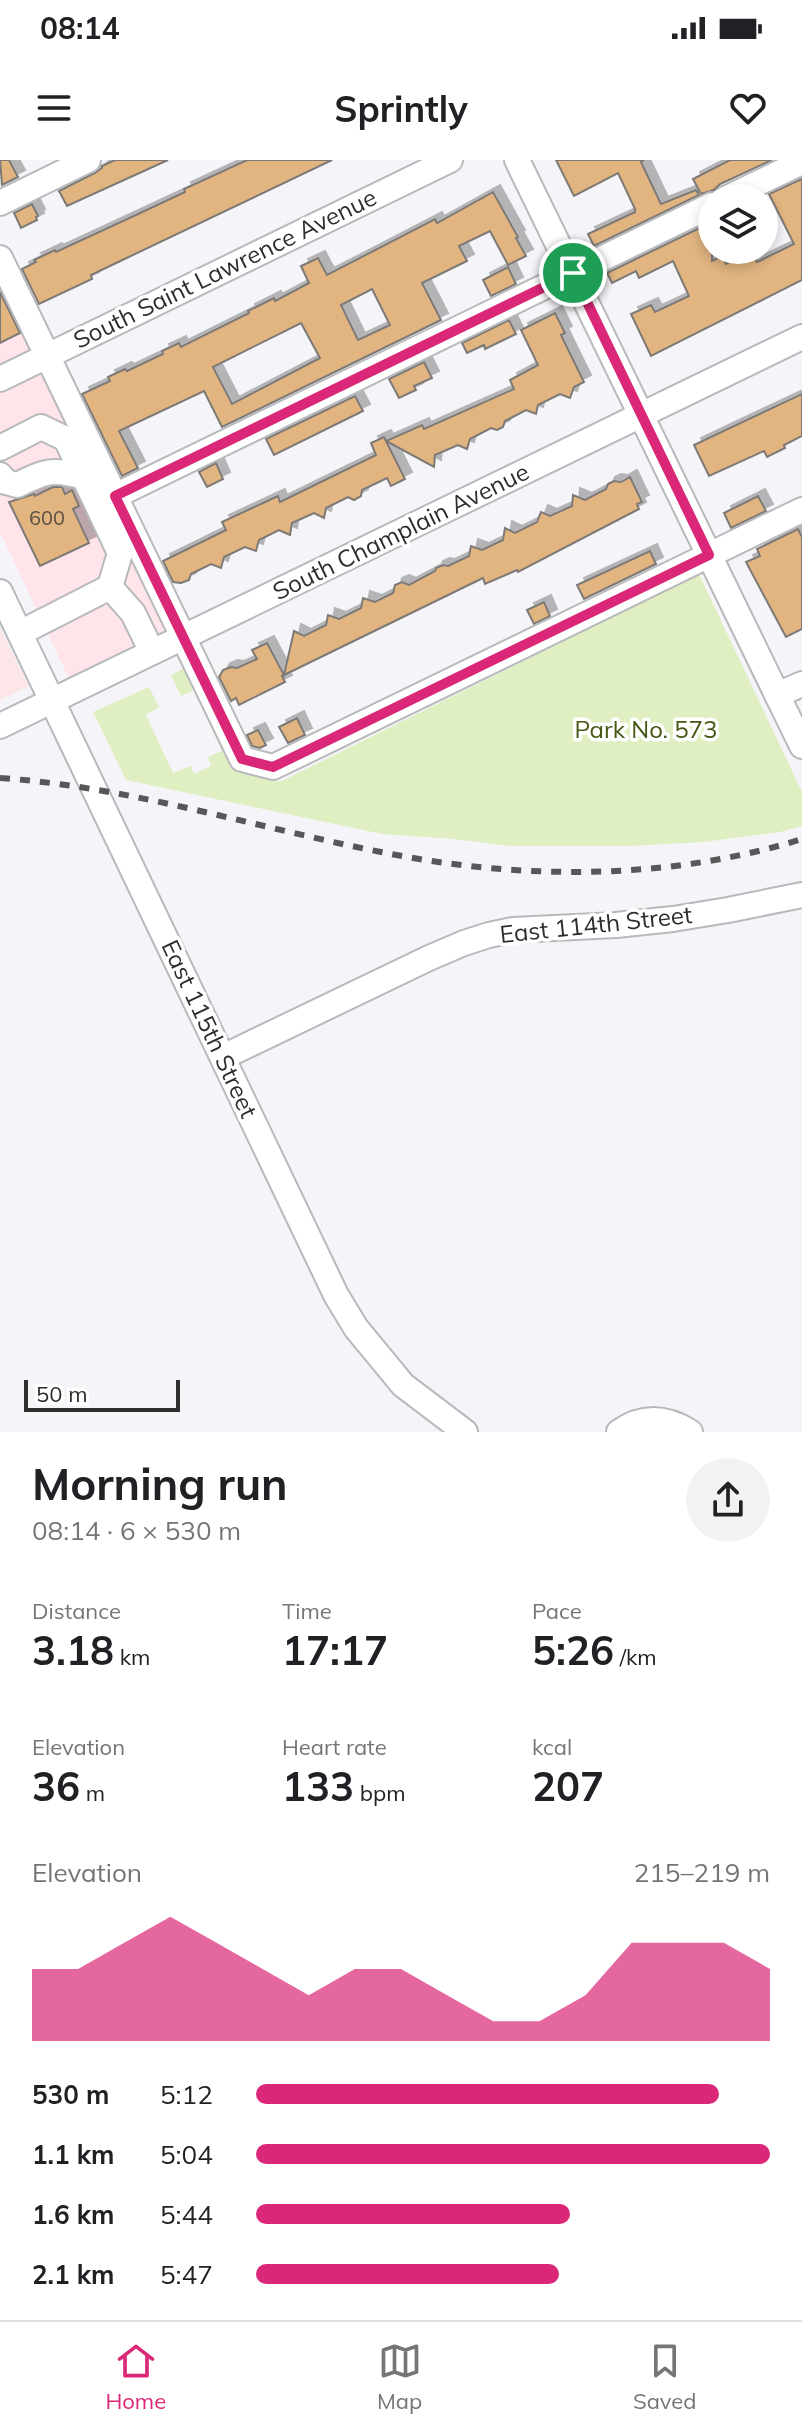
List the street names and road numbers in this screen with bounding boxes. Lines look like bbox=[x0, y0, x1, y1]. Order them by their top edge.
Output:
street label: South Saint Lawrence Avenue bbox=[68, 182, 381, 355]
street label: South Champlain Avenue bbox=[268, 456, 534, 606]
street label: East 114th Street bbox=[498, 899, 693, 949]
street label: East 115th Street bbox=[156, 935, 264, 1122]

